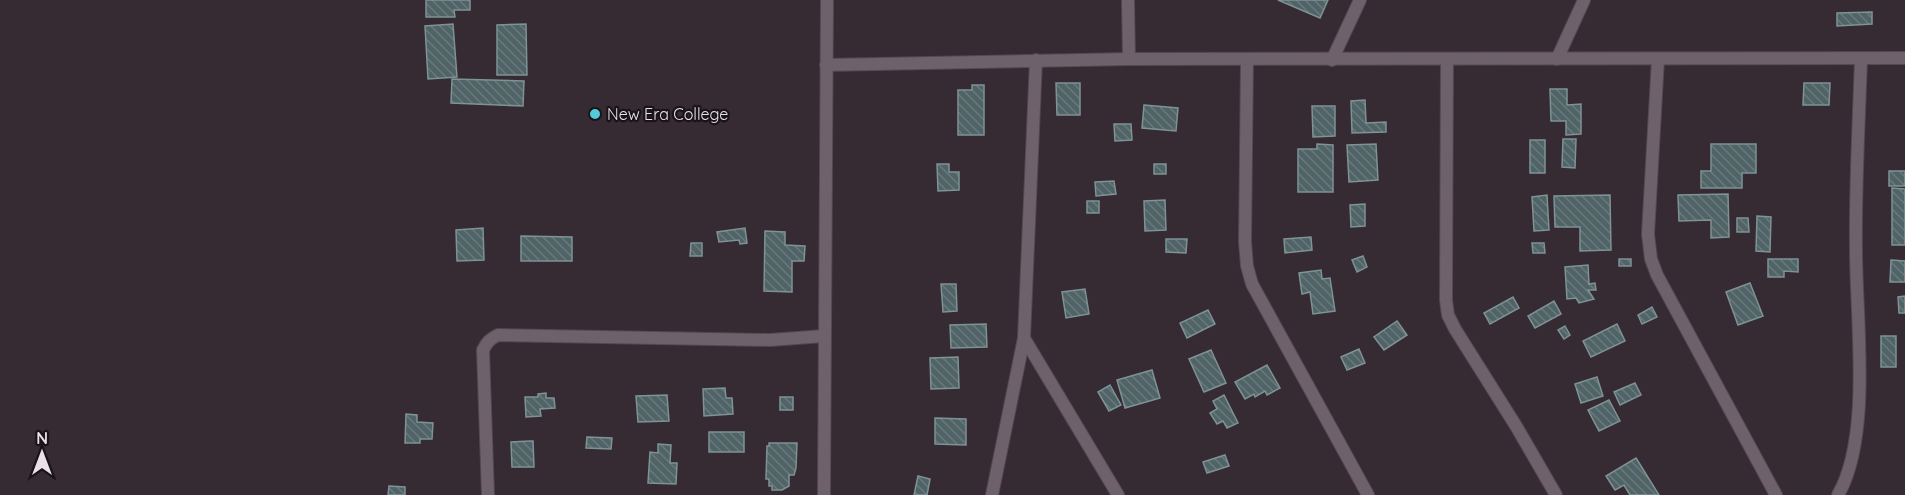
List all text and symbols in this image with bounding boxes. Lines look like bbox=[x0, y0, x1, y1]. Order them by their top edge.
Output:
place label: New Era College bbox=[607, 104, 728, 124]
marker: New Era College bbox=[588, 107, 602, 121]
north arrow bbox=[12, 423, 72, 483]
text: N bbox=[36, 428, 48, 448]

